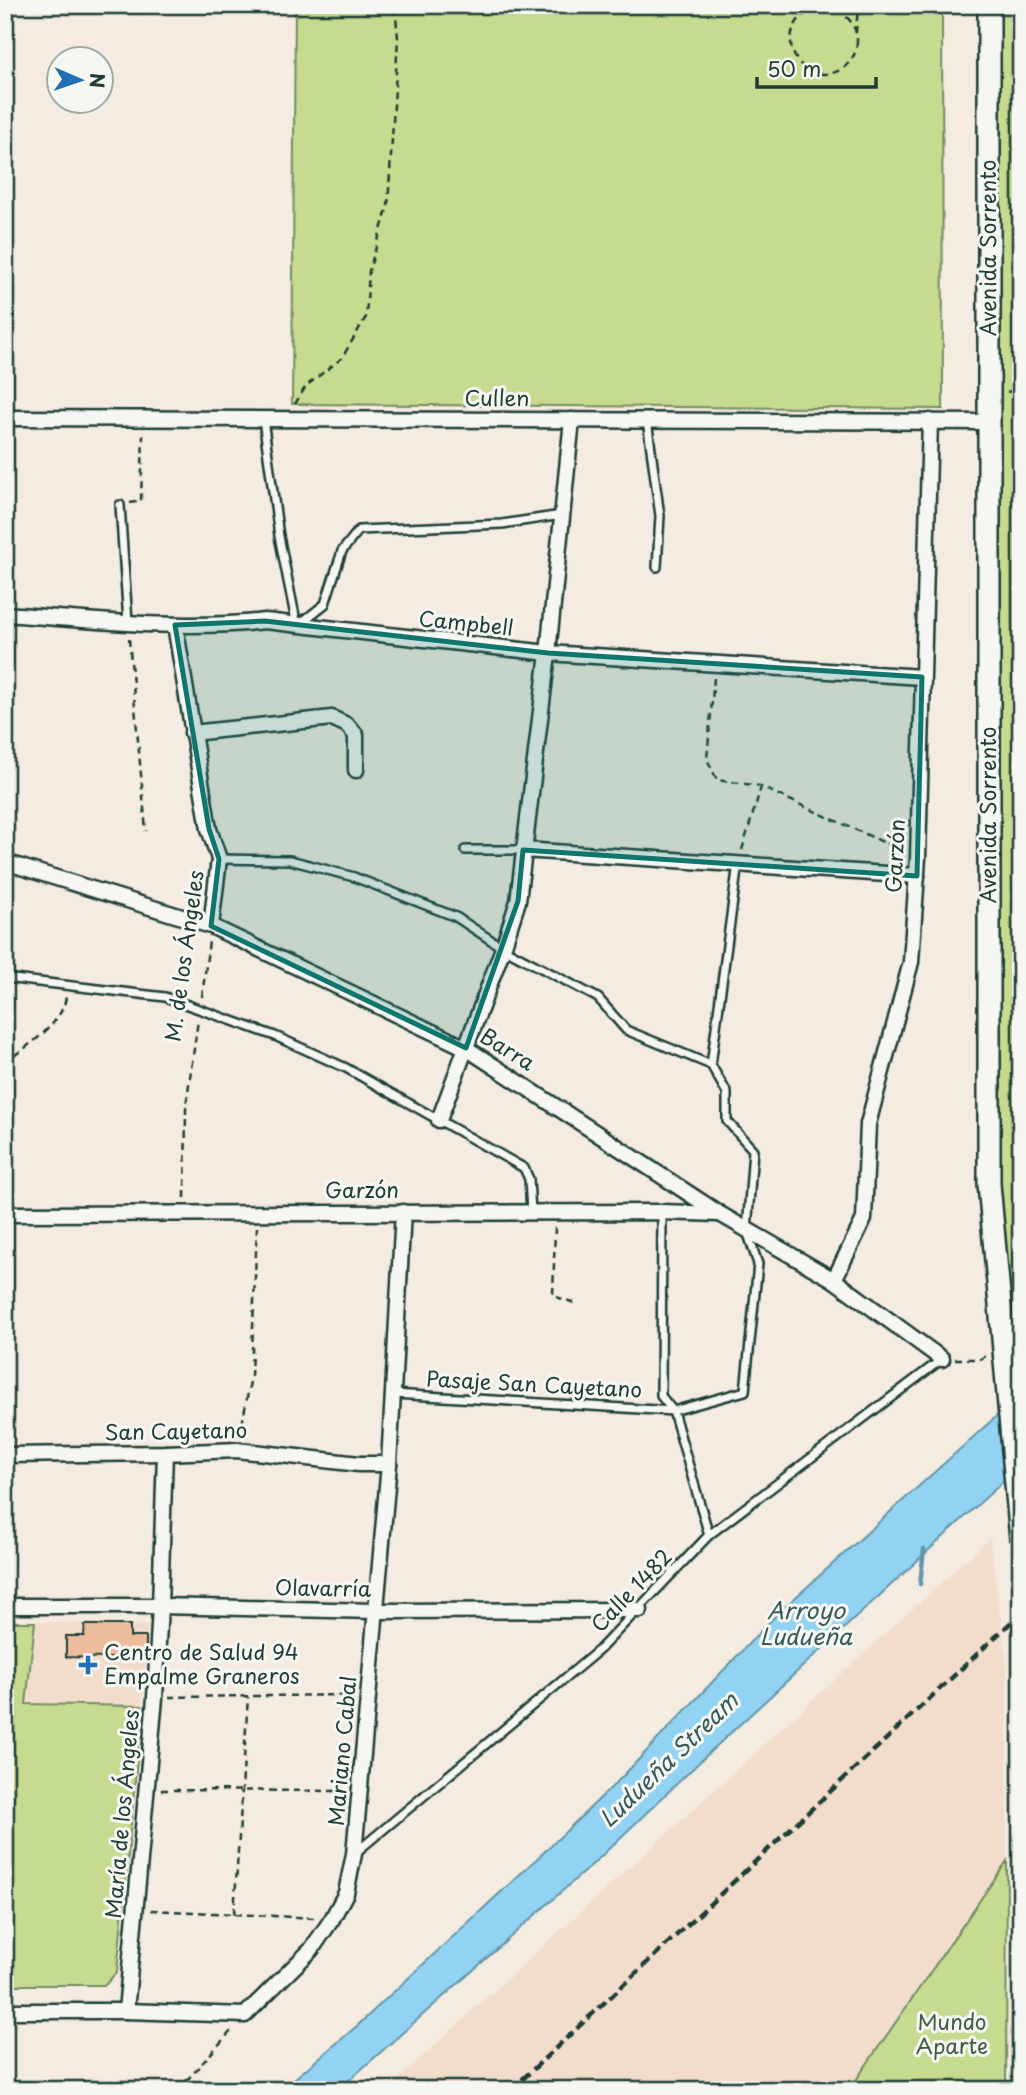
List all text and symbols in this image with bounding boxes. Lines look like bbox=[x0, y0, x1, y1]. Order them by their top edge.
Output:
north arrow bbox=[46, 46, 116, 116]
scale bar bbox=[757, 46, 876, 90]
text: 50 m bbox=[767, 52, 821, 84]
text: N bbox=[84, 73, 112, 89]
street label: Avenida Sorrento bbox=[971, 160, 1003, 336]
street label: Cullen bbox=[465, 381, 529, 413]
street label: Campbell bbox=[417, 601, 515, 643]
street label: Avenida Sorrento bbox=[971, 727, 1003, 903]
street label: Garzón bbox=[876, 818, 912, 894]
street label: M. de los Ángeles bbox=[155, 868, 211, 1044]
street label: Barra bbox=[475, 1019, 542, 1078]
street label: Garzón bbox=[325, 1173, 399, 1205]
street label: Pasaje San Cayetano bbox=[425, 1361, 643, 1405]
street label: San Cayetano bbox=[104, 1413, 248, 1447]
street label: Calle 1482 bbox=[583, 1541, 679, 1639]
street label: Olavarría bbox=[275, 1570, 372, 1604]
water label: Arroyo Ludueña bbox=[760, 1592, 853, 1653]
place label: Centro de Salud 94 Empalme Graneros bbox=[104, 1635, 300, 1691]
marker: Centro de Salud 94 Empalme Graneros bbox=[78, 1655, 98, 1675]
street label: Mariano Cabal bbox=[319, 1675, 363, 1827]
water label: Ludueña Stream bbox=[590, 1683, 746, 1835]
street label: María de los Ángeles bbox=[96, 1708, 146, 1920]
park label: Mundo Aparte bbox=[916, 2005, 988, 2061]

